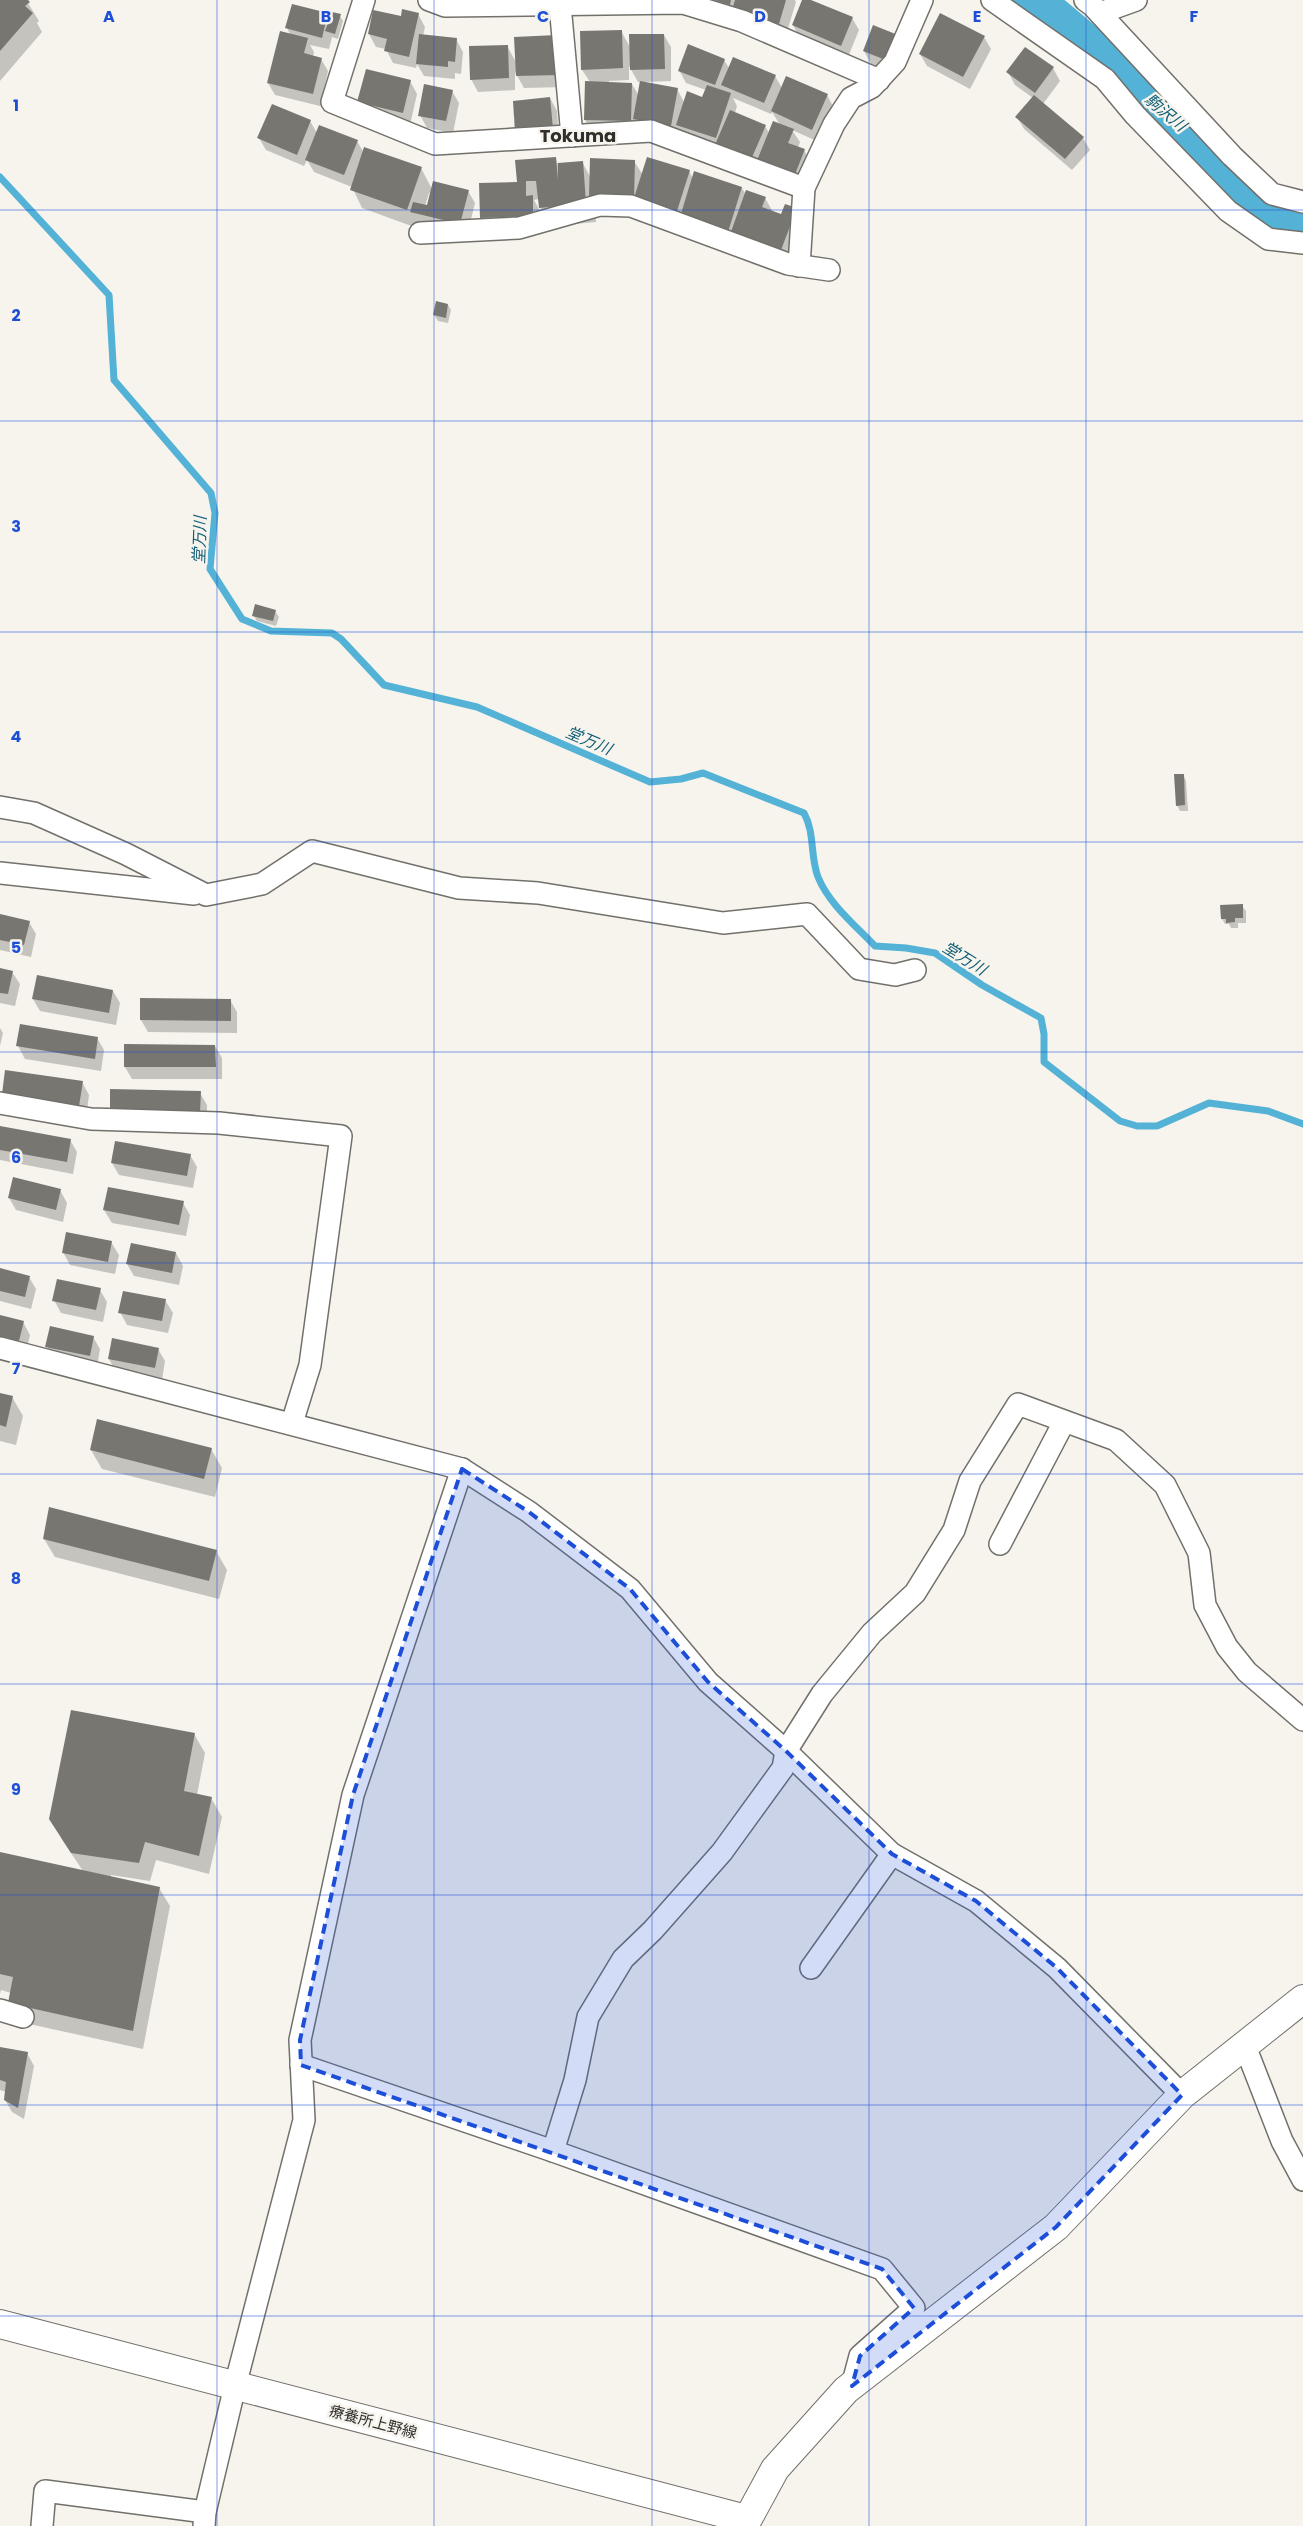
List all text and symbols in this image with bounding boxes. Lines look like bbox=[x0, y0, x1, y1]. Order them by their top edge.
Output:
text: A bbox=[103, 5, 115, 28]
text: B bbox=[321, 5, 331, 28]
text: C bbox=[537, 5, 549, 28]
text: D bbox=[754, 5, 766, 28]
text: E bbox=[973, 5, 981, 28]
text: F bbox=[1190, 5, 1199, 28]
water label: 駒沢川 bbox=[1140, 88, 1193, 138]
text: 1 bbox=[13, 94, 19, 117]
district label: Tokuma bbox=[540, 123, 616, 148]
text: 2 bbox=[11, 304, 21, 327]
water label: 堂万川 bbox=[187, 514, 212, 564]
text: 3 bbox=[11, 515, 21, 538]
water label: 堂万川 bbox=[562, 720, 617, 761]
text: 4 bbox=[11, 725, 22, 748]
text: 5 bbox=[11, 936, 21, 959]
water label: 堂万川 bbox=[938, 936, 993, 982]
text: 6 bbox=[11, 1146, 21, 1169]
text: 7 bbox=[12, 1357, 21, 1380]
text: 8 bbox=[11, 1567, 21, 1590]
text: 9 bbox=[11, 1778, 21, 1801]
street label: 療養所上野線 bbox=[327, 2400, 419, 2443]

